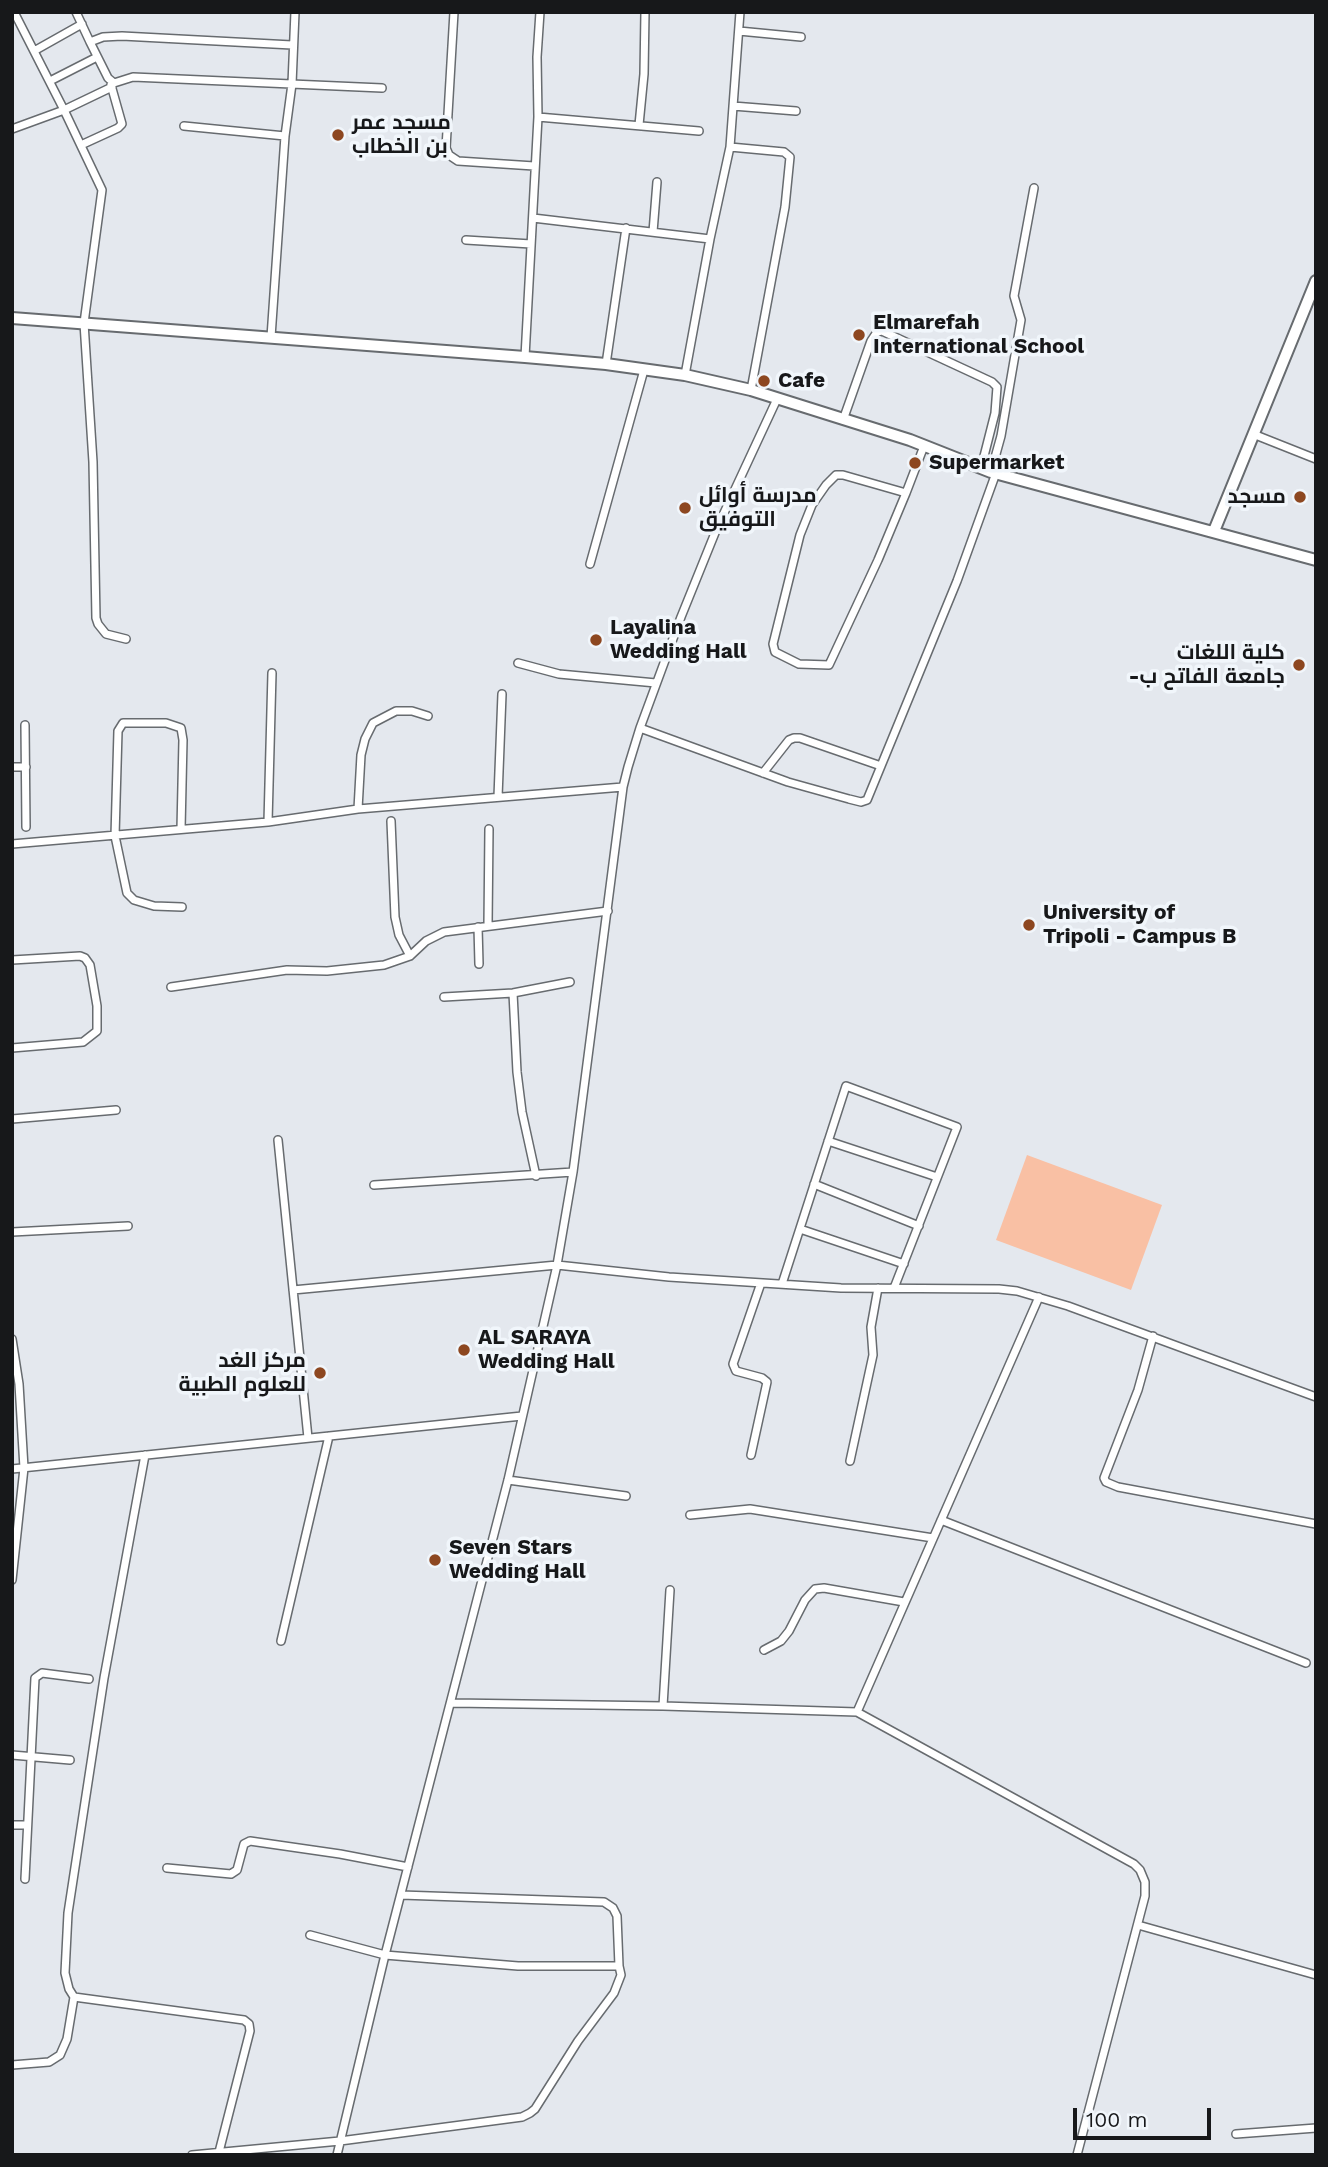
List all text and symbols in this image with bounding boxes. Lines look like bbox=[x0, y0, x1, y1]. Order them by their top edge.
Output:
place label: مسجد عمر بن الخطاب bbox=[352, 110, 451, 160]
marker: مسجد عمر بن الخطاب bbox=[330, 127, 346, 143]
place label: Elmarefah International School bbox=[873, 310, 1084, 360]
marker: Elmarefah International School bbox=[851, 327, 867, 343]
place label: Cafe bbox=[778, 368, 825, 394]
marker: Cafe bbox=[756, 373, 772, 389]
place label: Supermarket bbox=[929, 450, 1065, 476]
marker: Supermarket bbox=[907, 455, 923, 471]
place label: مدرسة أوائل التوفيق bbox=[699, 483, 817, 533]
place label: مسجد bbox=[1228, 484, 1286, 510]
marker: مسجد bbox=[1292, 489, 1308, 505]
marker: مدرسة أوائل التوفيق bbox=[677, 500, 693, 516]
place label: Layalina Wedding Hall bbox=[610, 615, 747, 665]
marker: Layalina Wedding Hall bbox=[588, 632, 604, 648]
place label: كلية اللغات -جامعة الفاتح ب bbox=[1128, 640, 1285, 690]
marker: كلية اللغات -جامعة الفاتح ب bbox=[1291, 657, 1307, 673]
place label: University of Tripoli - Campus B bbox=[1043, 900, 1236, 950]
marker: University of Tripoli - Campus B bbox=[1021, 917, 1037, 933]
place label: AL SARAYA Wedding Hall bbox=[478, 1325, 615, 1375]
marker: AL SARAYA Wedding Hall bbox=[456, 1342, 472, 1358]
place label: مركز الغد للعلوم الطبية bbox=[179, 1348, 306, 1398]
marker: مركز الغد للعلوم الطبية bbox=[312, 1365, 328, 1381]
place label: Seven Stars Wedding Hall bbox=[449, 1535, 586, 1585]
marker: Seven Stars Wedding Hall bbox=[427, 1552, 443, 1568]
scale bar bbox=[1076, 2094, 1214, 2138]
text: 100 m bbox=[1086, 2107, 1148, 2132]

